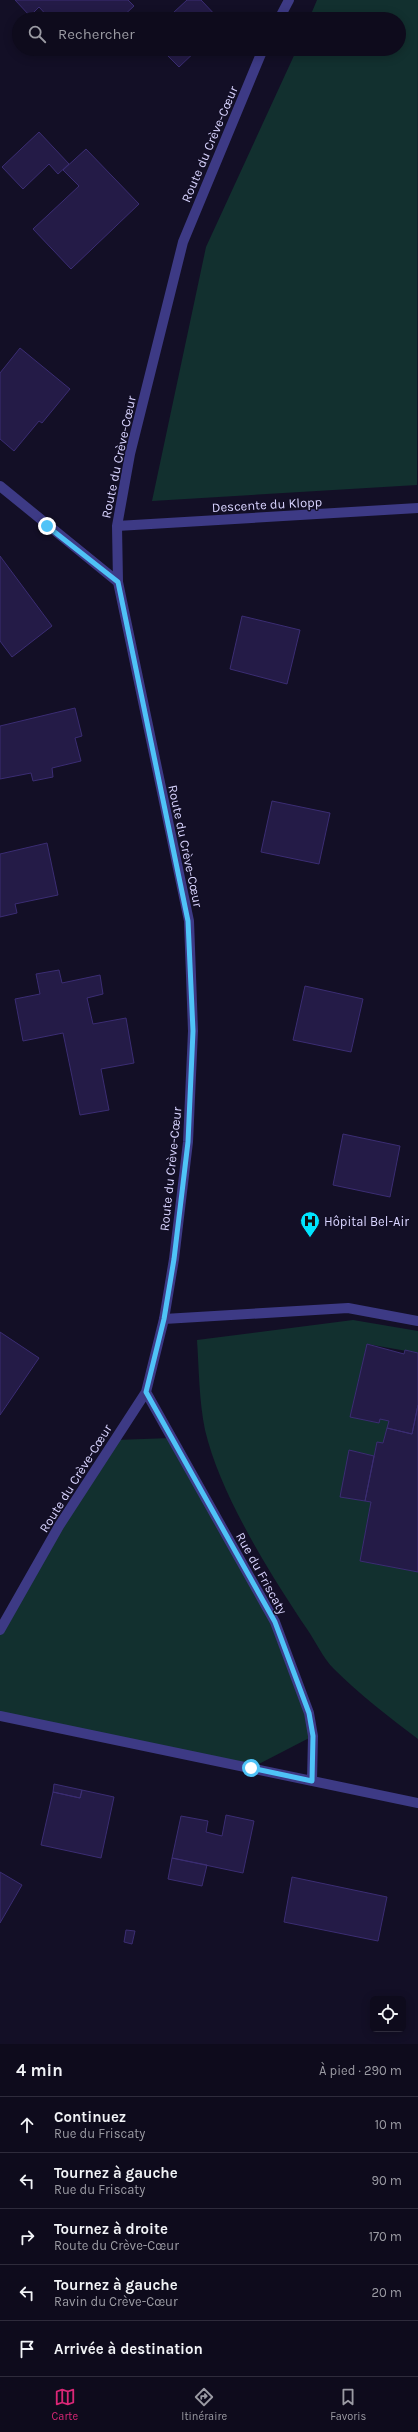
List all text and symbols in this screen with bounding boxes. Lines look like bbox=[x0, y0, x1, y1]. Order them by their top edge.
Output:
search box bbox=[12, 12, 406, 56]
icon: search bbox=[26, 23, 48, 45]
text: Rechercher bbox=[58, 25, 135, 43]
street label: Route du Crève-Cœur bbox=[178, 84, 241, 205]
street label: Route du Crève-Cœur bbox=[98, 394, 139, 520]
street label: Descente du Klopp bbox=[211, 494, 323, 515]
route end bbox=[38, 517, 56, 535]
street label: Route du Crève-Cœur bbox=[165, 783, 206, 909]
street label: Route du Crève-Cœur bbox=[157, 1106, 185, 1232]
hospital icon: Hôpital Bel-Air bbox=[299, 1210, 321, 1238]
place label: Hôpital Bel-Air bbox=[324, 1214, 409, 1229]
street label: Route du Crève-Cœur bbox=[36, 1421, 115, 1535]
street label: Rue du Friscaty bbox=[233, 1530, 290, 1617]
route start bbox=[242, 1759, 260, 1777]
map controls bbox=[370, 1996, 406, 2032]
button: locate bbox=[370, 1996, 406, 2032]
text: 4 min bbox=[16, 2060, 63, 2080]
text: À pied · 290 m bbox=[319, 2063, 402, 2078]
text: Continuez bbox=[54, 2108, 126, 2126]
icon: ahead bbox=[16, 2114, 38, 2136]
text: 10 m bbox=[375, 2117, 402, 2132]
text: Rue du Friscaty bbox=[54, 2126, 145, 2141]
text: Tournez à gauche bbox=[54, 2164, 178, 2182]
icon: left bbox=[16, 2170, 38, 2192]
text: 90 m bbox=[371, 2173, 402, 2188]
text: Rue du Friscaty bbox=[54, 2182, 145, 2197]
text: Tournez à droite bbox=[54, 2220, 168, 2238]
icon: right bbox=[16, 2226, 38, 2248]
text: 170 m bbox=[369, 2229, 402, 2244]
text: Route du Crève-Cœur bbox=[54, 2238, 179, 2253]
text: Tournez à gauche bbox=[54, 2276, 178, 2294]
icon: left bbox=[16, 2282, 38, 2304]
text: 20 m bbox=[372, 2285, 402, 2300]
text: Ravin du Crève-Cœur bbox=[54, 2294, 178, 2309]
icon: arrive bbox=[16, 2338, 38, 2360]
text: Arrivée à destination bbox=[54, 2340, 203, 2358]
tab: Carte bbox=[52, 2386, 78, 2423]
tab: Itinéraire bbox=[181, 2386, 227, 2423]
tab: Favoris bbox=[330, 2386, 366, 2423]

